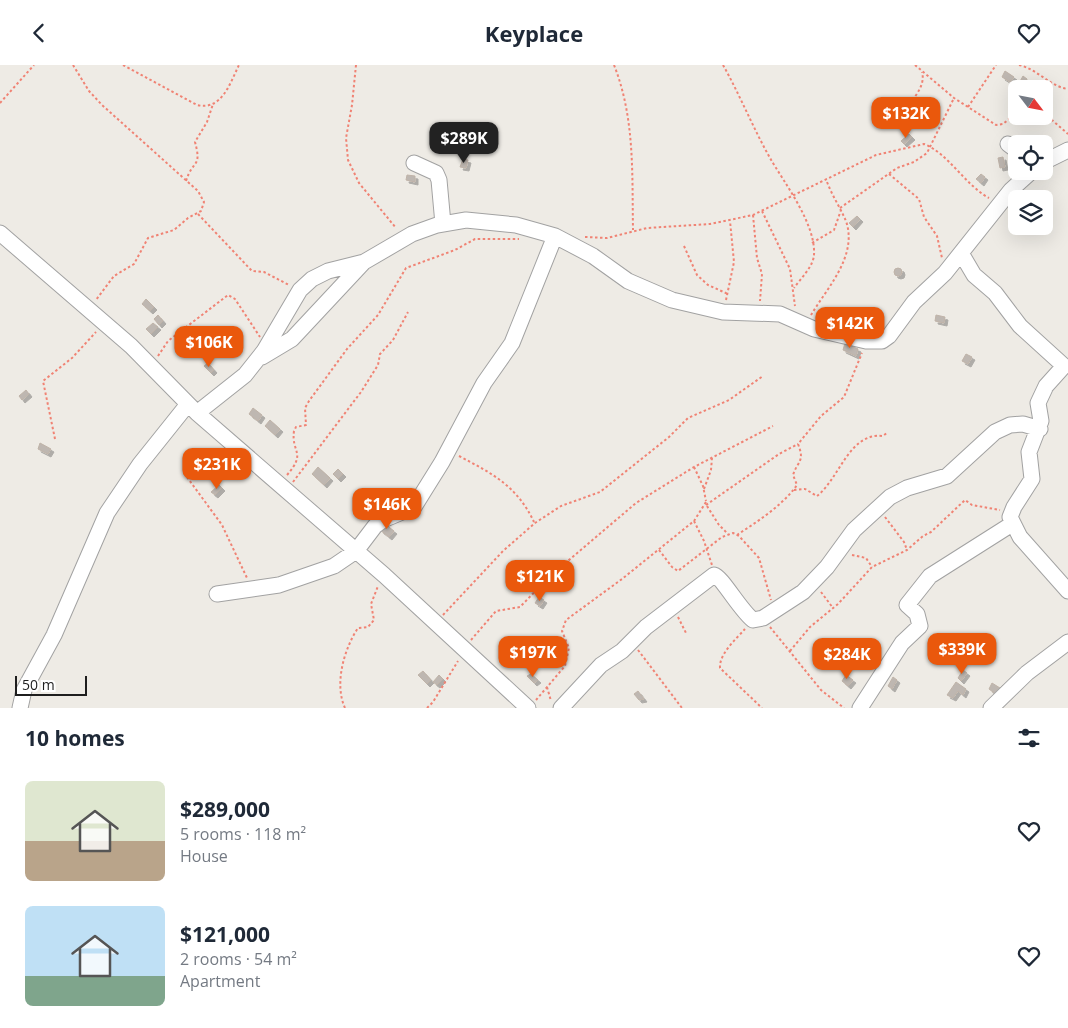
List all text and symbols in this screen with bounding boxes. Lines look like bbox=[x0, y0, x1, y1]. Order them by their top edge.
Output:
text: Keyplace bbox=[485, 18, 583, 48]
icon: back bbox=[25, 19, 53, 47]
icon: heart bbox=[1015, 19, 1043, 47]
north arrow bbox=[1008, 80, 1052, 125]
map controls bbox=[1008, 80, 1053, 235]
pin: $132K bbox=[871, 97, 941, 139]
text: $132K bbox=[882, 102, 930, 124]
pin: $289K bbox=[429, 121, 499, 164]
text: $289K bbox=[440, 127, 488, 149]
button: locate bbox=[1008, 135, 1053, 180]
button: layers bbox=[1008, 190, 1053, 235]
pin: $142K bbox=[815, 307, 885, 349]
text: $142K bbox=[826, 312, 874, 334]
pin: $106K bbox=[174, 325, 244, 368]
text: $106K bbox=[185, 331, 233, 353]
pin: $231K bbox=[182, 447, 252, 490]
text: $231K bbox=[193, 453, 241, 475]
pin: $146K bbox=[352, 487, 422, 530]
text: $146K bbox=[363, 493, 411, 515]
pin: $121K bbox=[505, 559, 575, 602]
text: $121K bbox=[516, 565, 564, 587]
pin: $339K bbox=[927, 633, 997, 675]
pin: $197K bbox=[498, 635, 568, 678]
pin: $284K bbox=[812, 637, 882, 680]
text: $339K bbox=[938, 638, 986, 660]
text: $197K bbox=[509, 641, 557, 663]
text: $284K bbox=[823, 643, 871, 665]
scale bar bbox=[15, 673, 88, 696]
text: 50 m bbox=[22, 675, 55, 694]
text: 10 homes bbox=[25, 724, 125, 752]
icon: filters bbox=[1015, 724, 1043, 752]
text: $289,000 bbox=[180, 795, 270, 823]
icon: home bbox=[65, 801, 125, 861]
icon: heart bbox=[1015, 817, 1043, 845]
text: 5 rooms · 118 m² bbox=[180, 823, 306, 845]
text: House bbox=[180, 845, 228, 867]
text: $121,000 bbox=[180, 920, 270, 948]
icon: home bbox=[65, 926, 125, 986]
icon: heart bbox=[1015, 942, 1043, 970]
text: 2 rooms · 54 m² bbox=[180, 948, 297, 970]
text: Apartment bbox=[180, 970, 260, 992]

